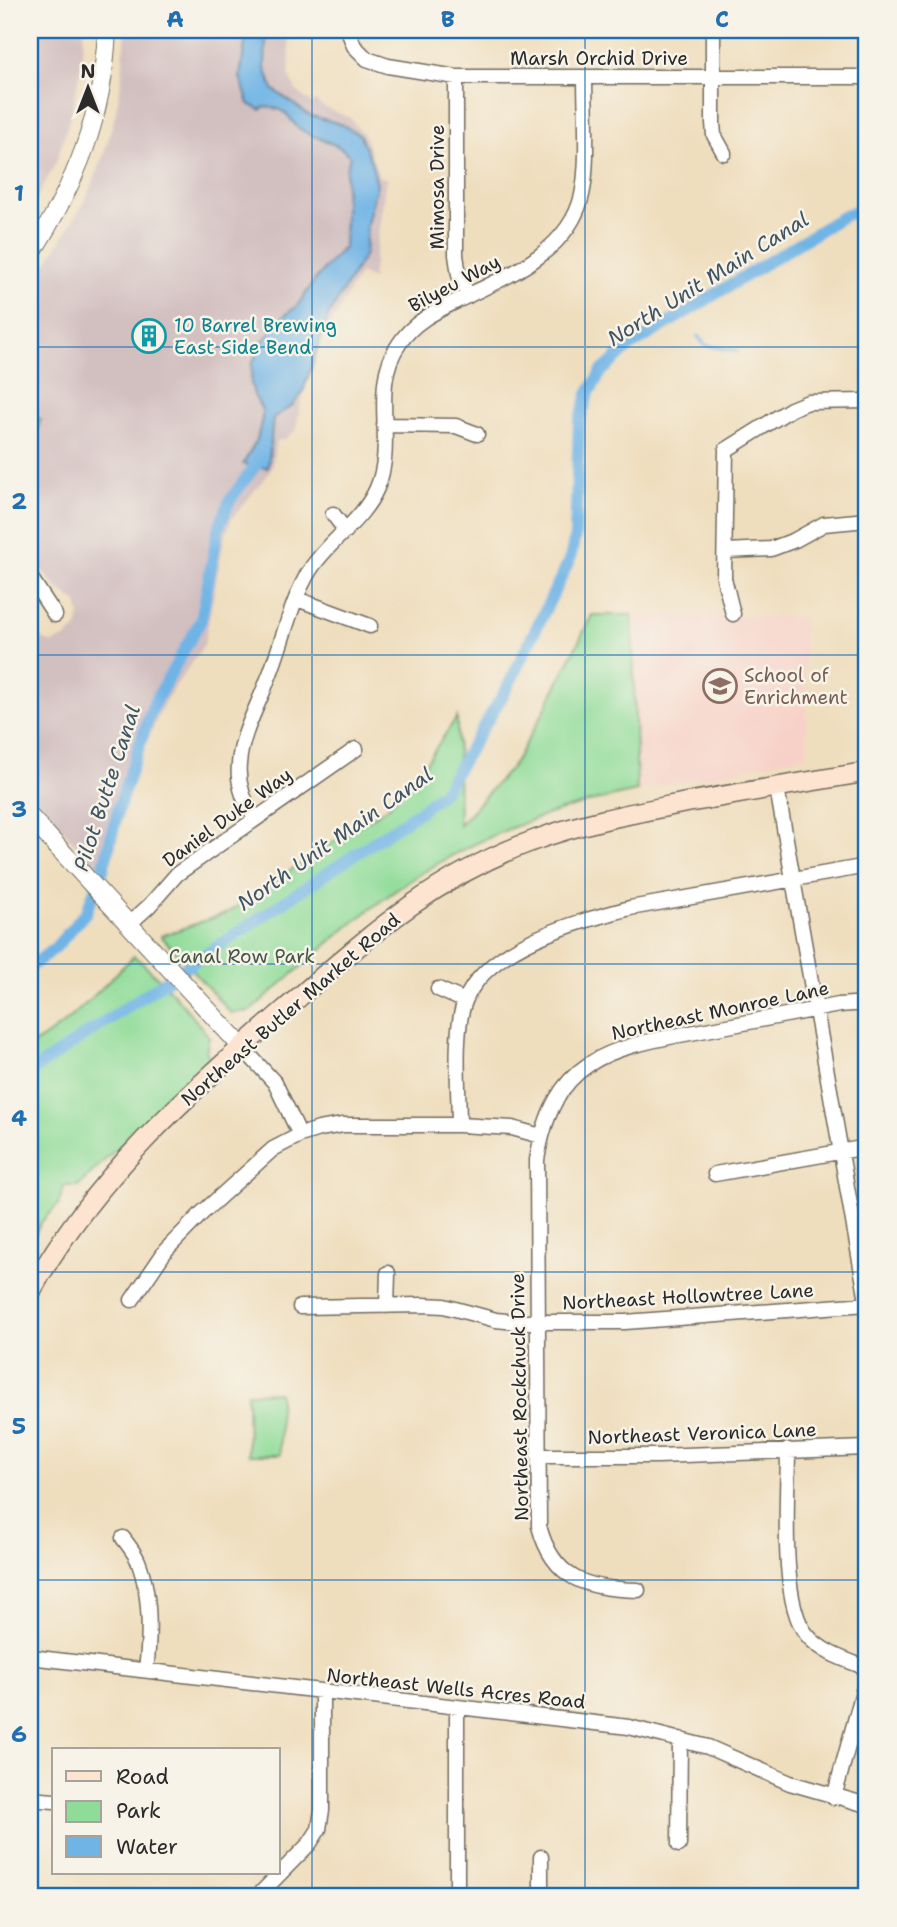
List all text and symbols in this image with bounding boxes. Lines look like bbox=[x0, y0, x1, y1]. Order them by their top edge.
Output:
text: A bbox=[166, 4, 184, 34]
text: B bbox=[441, 4, 455, 34]
text: C bbox=[715, 4, 729, 34]
street label: Marsh Orchid Drive bbox=[510, 46, 688, 71]
north arrow bbox=[52, 52, 122, 122]
text: N bbox=[80, 59, 96, 84]
street label: Mimosa Drive bbox=[425, 125, 450, 249]
text: 1 bbox=[14, 178, 24, 208]
water label: North Unit Main Canal bbox=[602, 205, 814, 353]
street label: Bilyeu Way bbox=[404, 249, 504, 318]
place label: 10 Barrel Brewing East Side Bend bbox=[174, 313, 337, 360]
building icon: 10 Barrel Brewing East Side Bend bbox=[130, 317, 168, 355]
text: 2 bbox=[11, 486, 27, 516]
place label: School of Enrichment bbox=[744, 663, 848, 710]
school or university icon: School of Enrichment bbox=[701, 667, 739, 705]
water label: Pilot Butte Canal bbox=[67, 701, 147, 875]
water label: North Unit Main Canal bbox=[232, 761, 438, 917]
street label: Daniel Duke Way bbox=[158, 762, 297, 873]
text: 3 bbox=[11, 794, 27, 824]
street label: Northeast Butler Market Road bbox=[175, 907, 405, 1112]
park label: Canal Row Park bbox=[169, 944, 315, 969]
street label: Northeast Monroe Lane bbox=[609, 975, 831, 1046]
text: 4 bbox=[11, 1103, 27, 1133]
street label: Northeast Rockchuck Drive bbox=[505, 1273, 534, 1521]
street label: Northeast Hollowtree Lane bbox=[562, 1277, 815, 1316]
text: 5 bbox=[12, 1411, 26, 1441]
street label: Northeast Veronica Lane bbox=[587, 1417, 817, 1450]
street label: Northeast Wells Acres Road bbox=[325, 1662, 587, 1715]
text: 6 bbox=[11, 1719, 27, 1749]
legend bbox=[52, 1748, 280, 1874]
text: Road bbox=[116, 1763, 169, 1791]
text: Park bbox=[116, 1797, 161, 1825]
text: Water bbox=[116, 1833, 178, 1861]

